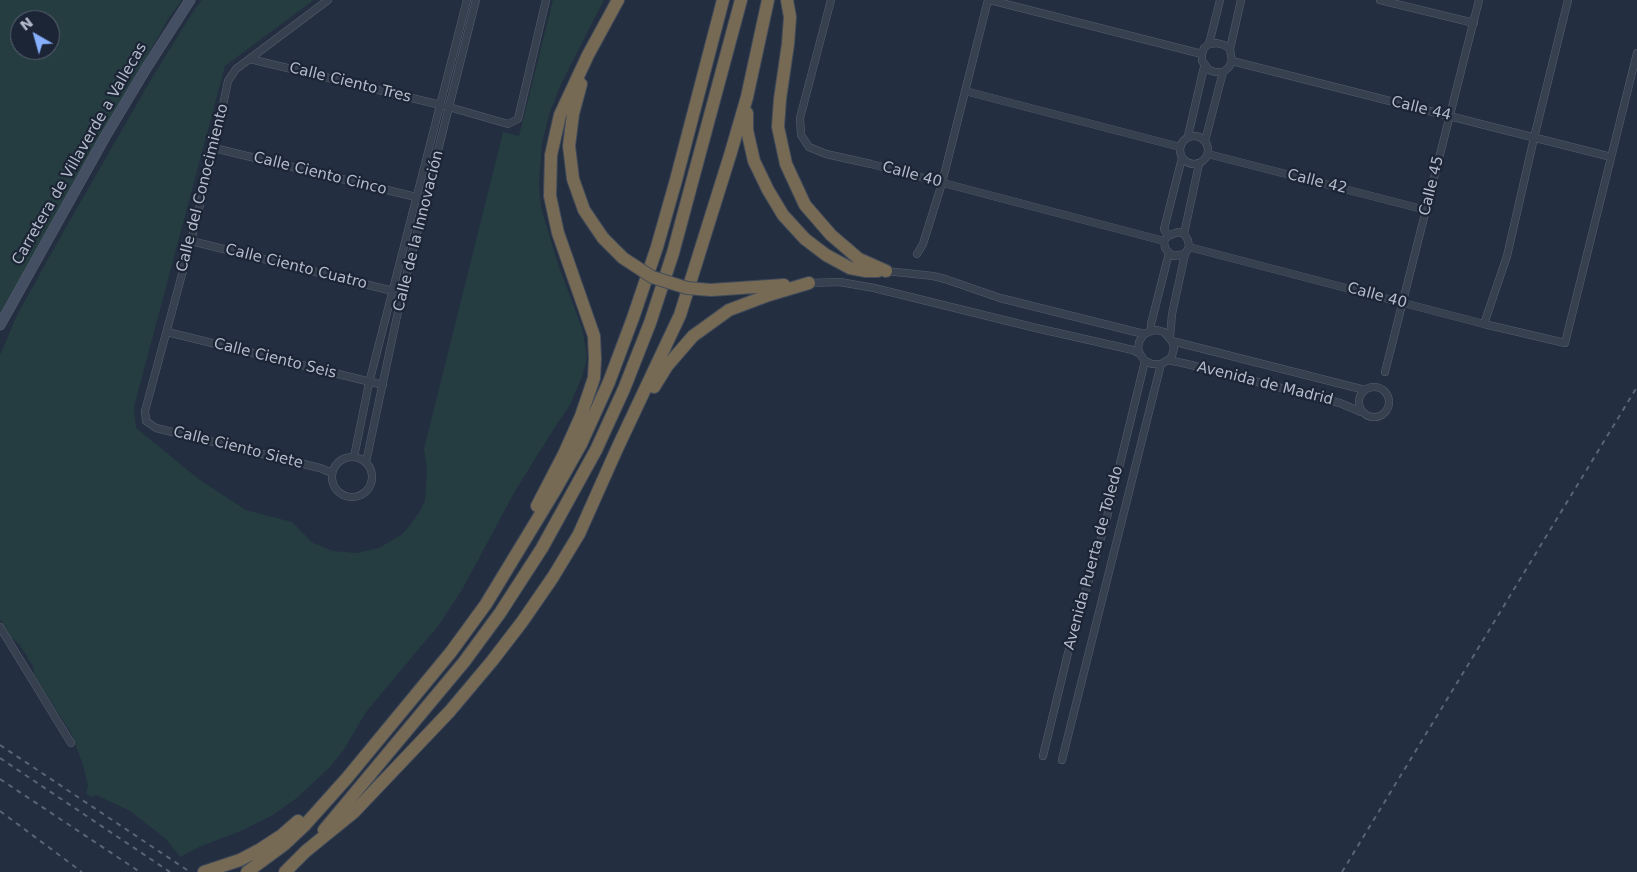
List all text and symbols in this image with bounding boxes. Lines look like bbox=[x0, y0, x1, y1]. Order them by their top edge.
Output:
north arrow bbox=[10, 10, 60, 60]
text: N bbox=[17, 14, 36, 34]
street label: Carretera de Villaverde a Vallecas bbox=[9, 40, 151, 268]
street label: Calle Ciento Tres bbox=[287, 59, 413, 107]
street label: Calle 44 bbox=[1389, 93, 1453, 125]
street label: Calle del Conocimiento bbox=[173, 102, 233, 274]
street label: Calle Ciento Cinco bbox=[251, 149, 389, 199]
street label: Calle de la Innovación bbox=[390, 149, 448, 313]
street label: Calle 45 bbox=[1416, 154, 1448, 218]
street label: Calle 40 bbox=[880, 158, 944, 192]
street label: Calle 42 bbox=[1285, 166, 1349, 198]
street label: Calle Ciento Cuatro bbox=[223, 241, 369, 293]
street label: Calle 40 bbox=[1345, 279, 1409, 313]
street label: Calle Ciento Seis bbox=[212, 335, 338, 383]
street label: Avenida de Madrid bbox=[1195, 358, 1335, 410]
street label: Calle Ciento Siete bbox=[171, 423, 305, 473]
street label: Avenida Puerta de Toledo bbox=[1061, 464, 1127, 652]

